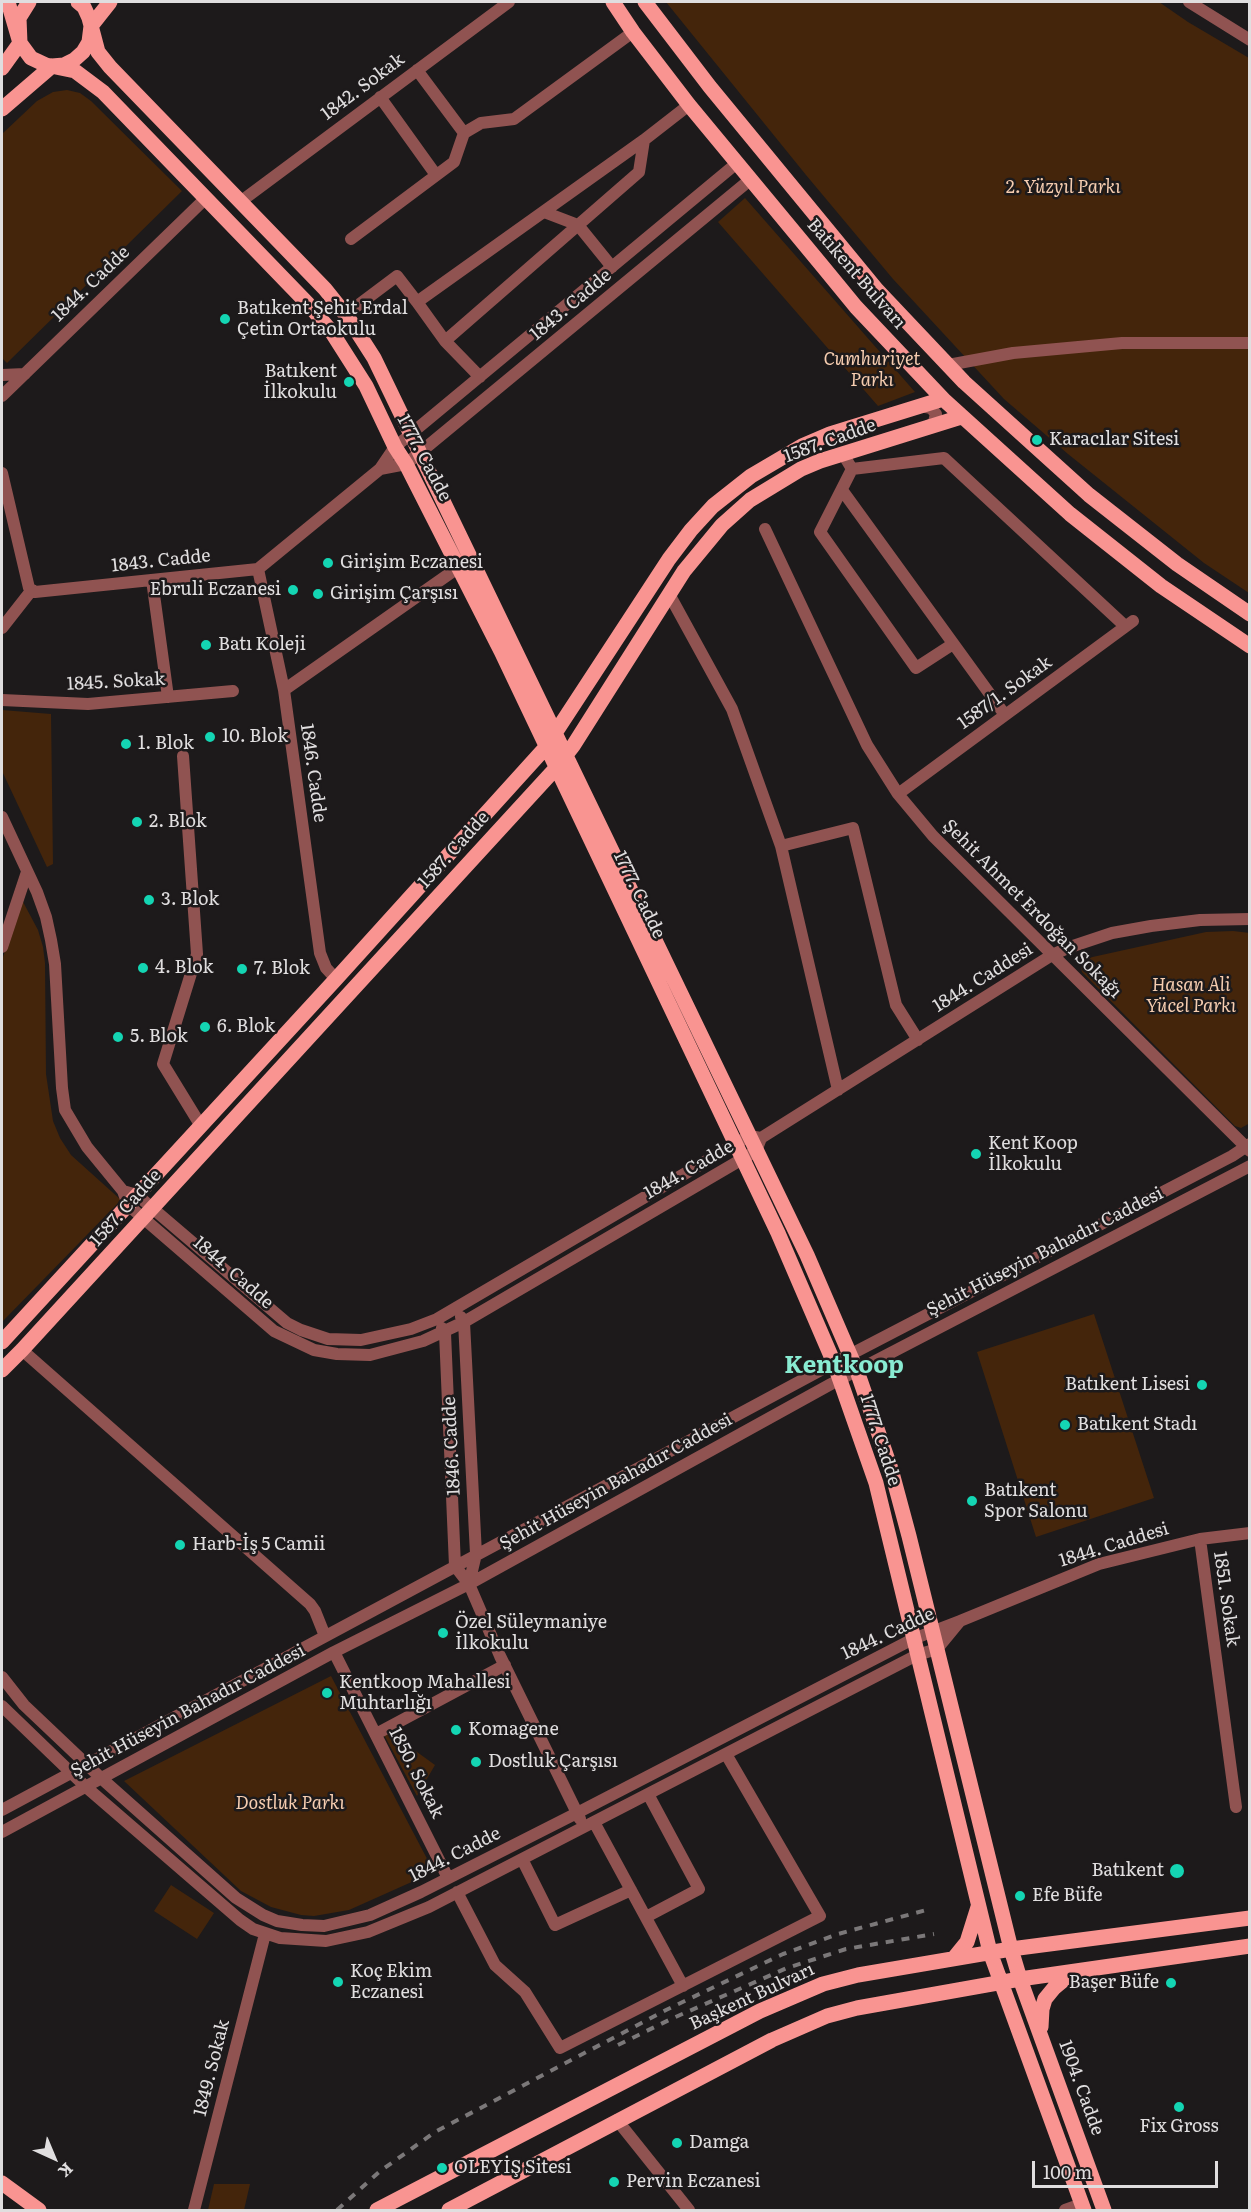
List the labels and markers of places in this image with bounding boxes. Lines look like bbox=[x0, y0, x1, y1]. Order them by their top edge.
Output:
place label: Batıkent Şehit Erdal Çetin Ortaokulu bbox=[237, 298, 408, 340]
marker: Batıkent Şehit Erdal Çetin Ortaokulu bbox=[218, 312, 232, 326]
place label: Batıkent İlkokulu bbox=[263, 361, 337, 404]
marker: Batıkent İlkokulu bbox=[342, 375, 356, 389]
place label: Karacılar Sitesi bbox=[1049, 429, 1179, 451]
marker: Karacılar Sitesi bbox=[1030, 433, 1044, 447]
place label: Girişim Eczanesi bbox=[340, 552, 483, 574]
marker: Girişim Eczanesi bbox=[321, 556, 335, 570]
place label: Ebruli Eczanesi bbox=[150, 579, 281, 601]
marker: Ebruli Eczanesi bbox=[286, 583, 300, 597]
place label: Girişim Çarşısı bbox=[330, 583, 458, 605]
marker: Girişim Çarşısı bbox=[311, 587, 325, 601]
place label: Batı Koleji bbox=[218, 634, 306, 656]
marker: Batı Koleji bbox=[199, 638, 213, 652]
place label: 10. Blok bbox=[222, 726, 288, 748]
marker: 10. Blok bbox=[203, 730, 217, 744]
place label: 1. Blok bbox=[138, 733, 194, 755]
marker: 1. Blok bbox=[119, 737, 133, 751]
place label: 2. Blok bbox=[149, 811, 207, 833]
marker: 2. Blok bbox=[130, 815, 144, 829]
place label: 3. Blok bbox=[161, 889, 219, 911]
marker: 3. Blok bbox=[142, 893, 156, 907]
place label: 4. Blok bbox=[155, 957, 213, 979]
place label: 7. Blok bbox=[254, 958, 310, 980]
marker: 4. Blok bbox=[136, 961, 150, 975]
marker: 7. Blok bbox=[235, 962, 249, 976]
place label: 6. Blok bbox=[217, 1016, 275, 1038]
marker: 6. Blok bbox=[198, 1020, 212, 1034]
place label: 5. Blok bbox=[130, 1026, 188, 1048]
marker: 5. Blok bbox=[111, 1030, 125, 1044]
place label: Kent Koop İlkokulu bbox=[988, 1133, 1078, 1176]
marker: Kent Koop İlkokulu bbox=[969, 1147, 983, 1161]
place label: Batıkent Lisesi bbox=[1065, 1374, 1190, 1396]
marker: Batıkent Lisesi bbox=[1195, 1378, 1209, 1392]
place label: Batıkent Stadı bbox=[1077, 1414, 1197, 1436]
marker: Batıkent Stadı bbox=[1058, 1418, 1072, 1432]
place label: Batıkent Spor Salonu bbox=[984, 1480, 1088, 1522]
marker: Batıkent Spor Salonu bbox=[965, 1494, 979, 1508]
place label: Harb-İş 5 Camii bbox=[192, 1534, 325, 1556]
marker: Harb-İş 5 Camii bbox=[173, 1538, 187, 1552]
place label: Özel Süleymaniye İlkokulu bbox=[455, 1612, 607, 1654]
marker: Özel Süleymaniye İlkokulu bbox=[436, 1626, 450, 1640]
place label: Kentkoop Mahallesi Muhtarlığı bbox=[339, 1672, 511, 1714]
marker: Kentkoop Mahallesi Muhtarlığı bbox=[320, 1686, 334, 1700]
place label: Komagene bbox=[468, 1719, 559, 1741]
marker: Komagene bbox=[449, 1723, 463, 1737]
place label: Dostluk Çarşısı bbox=[488, 1751, 618, 1773]
marker: Dostluk Çarşısı bbox=[469, 1755, 483, 1769]
place label: Batıkent bbox=[1091, 1860, 1164, 1882]
marker: Batıkent bbox=[1168, 1862, 1186, 1880]
place label: Efe Büfe bbox=[1032, 1885, 1103, 1907]
marker: Efe Büfe bbox=[1013, 1889, 1027, 1903]
place label: Koç Ekim Eczanesi bbox=[350, 1961, 432, 2004]
place label: Başer Büfe bbox=[1069, 1972, 1159, 1994]
marker: Koç Ekim Eczanesi bbox=[331, 1975, 345, 1989]
marker: Başer Büfe bbox=[1164, 1976, 1178, 1990]
marker: Fix Gross bbox=[1172, 2100, 1186, 2114]
place label: Fix Gross bbox=[1139, 2116, 1219, 2138]
place label: Damga bbox=[689, 2132, 749, 2154]
marker: Damga bbox=[670, 2136, 684, 2150]
place label: OLEYİŞ Sitesi bbox=[454, 2157, 571, 2179]
marker: OLEYİŞ Sitesi bbox=[435, 2161, 449, 2175]
place label: Pervin Eczanesi bbox=[626, 2171, 760, 2193]
marker: Pervin Eczanesi bbox=[607, 2175, 621, 2189]

